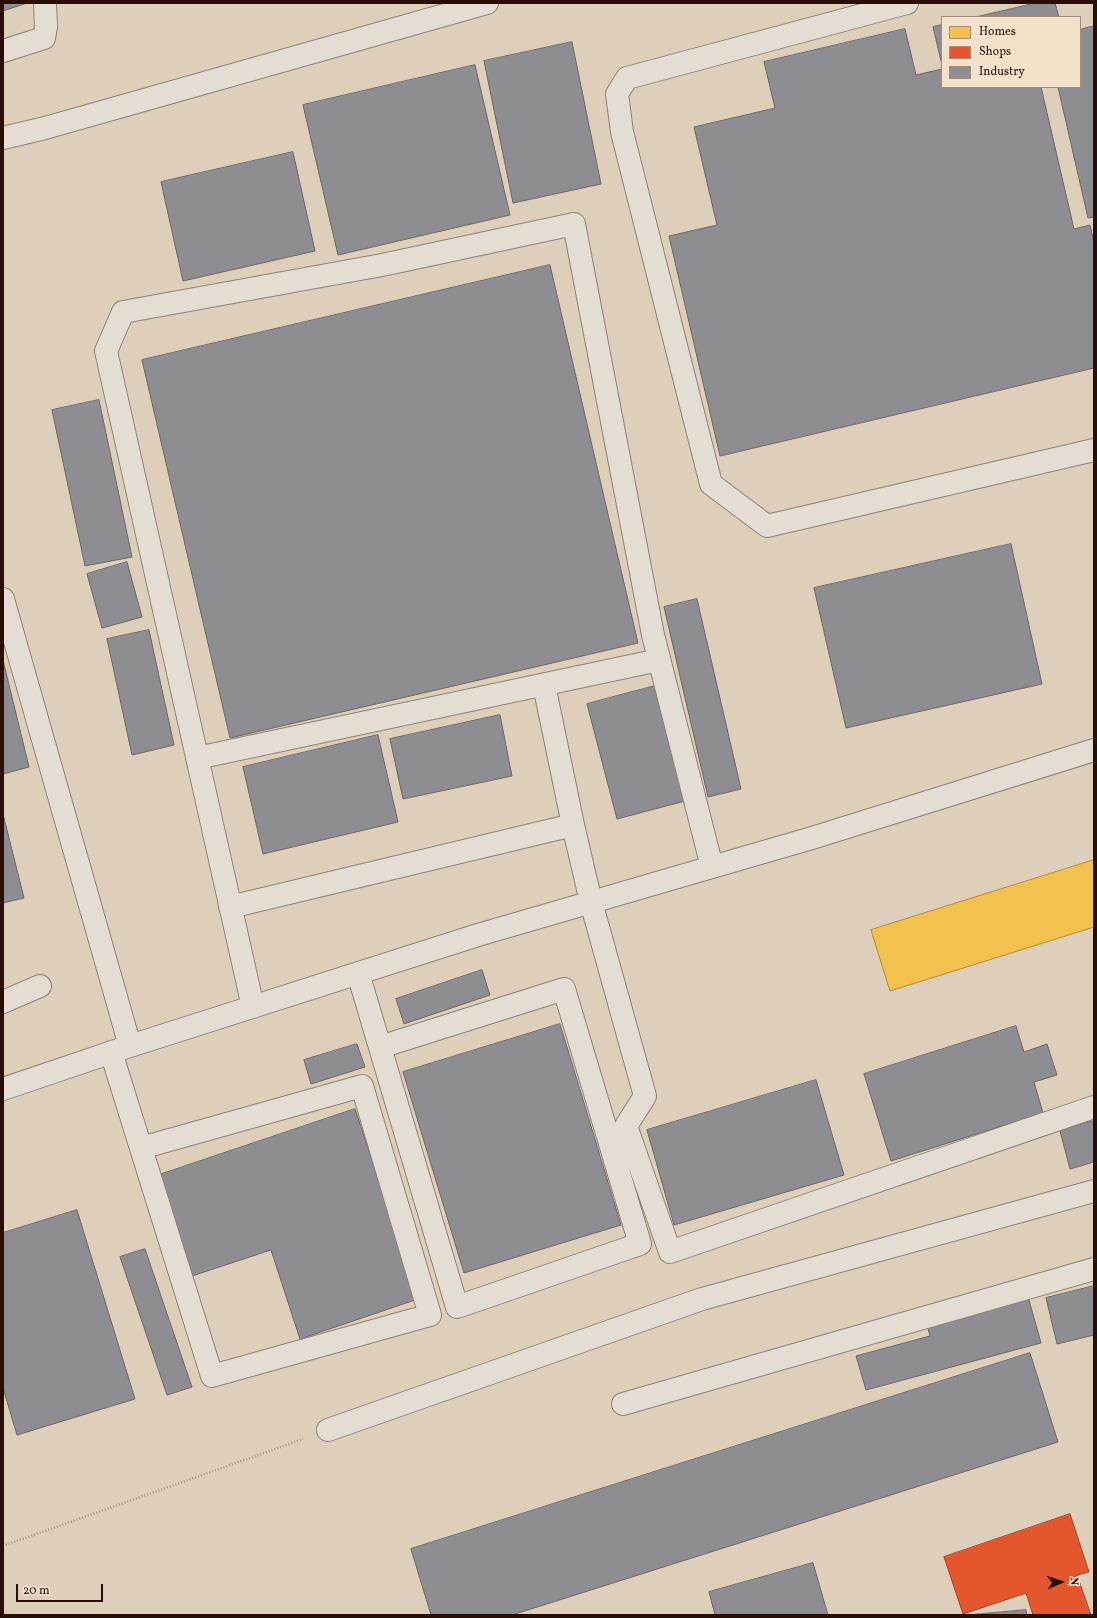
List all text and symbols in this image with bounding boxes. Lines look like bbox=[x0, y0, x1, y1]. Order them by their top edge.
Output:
legend bbox=[941, 16, 1081, 88]
text: Homes bbox=[979, 24, 1016, 40]
text: Shops bbox=[979, 44, 1011, 60]
text: Industry bbox=[979, 64, 1025, 80]
north arrow bbox=[1041, 1562, 1081, 1602]
scale bar bbox=[18, 1576, 105, 1602]
text: N bbox=[1066, 1577, 1081, 1586]
text: 20 m bbox=[23, 1583, 50, 1599]

